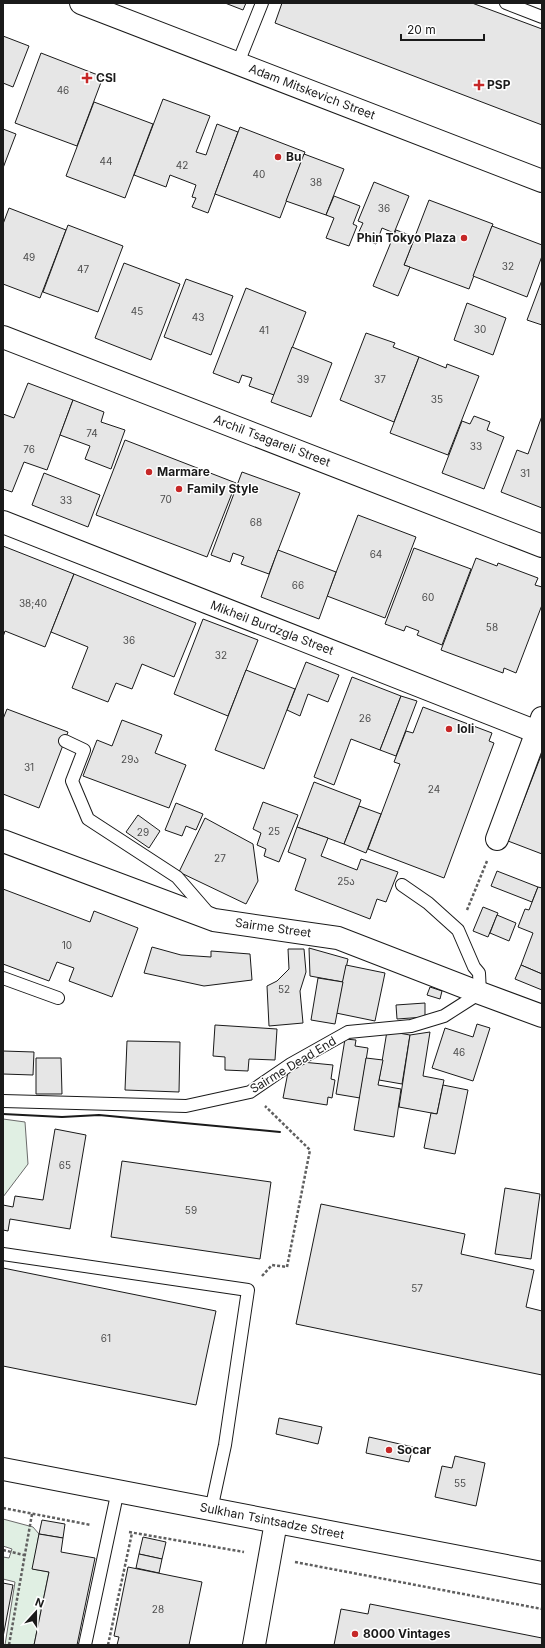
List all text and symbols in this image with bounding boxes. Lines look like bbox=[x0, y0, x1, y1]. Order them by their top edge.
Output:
scale bar bbox=[401, 16, 484, 42]
text: 20 m bbox=[407, 22, 436, 37]
street label: Adam Mitskevich Street bbox=[247, 61, 378, 123]
place label: CSI bbox=[96, 70, 116, 85]
marker: CSI bbox=[81, 72, 93, 84]
place label: PSP bbox=[487, 77, 511, 92]
marker: PSP bbox=[474, 80, 484, 90]
house number: 46 bbox=[57, 84, 69, 96]
place label: Bu bbox=[286, 149, 301, 164]
marker: Bu bbox=[273, 152, 283, 162]
house number: 44 bbox=[100, 155, 112, 167]
house number: 42 bbox=[176, 159, 188, 171]
house number: 40 bbox=[253, 168, 265, 180]
house number: 38 bbox=[310, 176, 322, 188]
house number: 36 bbox=[378, 202, 390, 214]
place label: Phin Tokyo Plaza bbox=[357, 230, 456, 245]
marker: Phin Tokyo Plaza bbox=[459, 233, 469, 243]
house number: 49 bbox=[23, 251, 35, 263]
house number: 32 bbox=[502, 260, 514, 272]
house number: 47 bbox=[77, 263, 89, 275]
house number: 45 bbox=[131, 305, 143, 317]
house number: 43 bbox=[192, 311, 204, 323]
house number: 30 bbox=[474, 323, 486, 335]
house number: 41 bbox=[259, 324, 269, 336]
house number: 39 bbox=[297, 373, 309, 385]
house number: 37 bbox=[374, 373, 386, 385]
house number: 35 bbox=[431, 393, 443, 405]
street label: Archil Tsagareli Street bbox=[212, 411, 333, 470]
house number: 74 bbox=[86, 427, 98, 439]
house number: 33 bbox=[470, 440, 482, 452]
house number: 76 bbox=[23, 443, 35, 455]
place label: Marmare bbox=[157, 464, 210, 479]
marker: Marmare bbox=[144, 467, 154, 477]
house number: 31 bbox=[520, 467, 530, 479]
place label: Family Style bbox=[187, 481, 259, 496]
marker: Family Style bbox=[174, 484, 184, 494]
house number: 70 bbox=[160, 493, 172, 505]
house number: 33 bbox=[60, 494, 72, 506]
house number: 68 bbox=[250, 516, 262, 528]
house number: 64 bbox=[370, 548, 382, 560]
house number: 66 bbox=[292, 579, 304, 591]
house number: 60 bbox=[422, 591, 434, 603]
house number: 38;40 bbox=[19, 597, 47, 609]
street label: Mikheil Burdzgla Street bbox=[208, 597, 336, 658]
house number: 58 bbox=[486, 621, 498, 633]
house number: 36 bbox=[123, 634, 135, 646]
house number: 32 bbox=[215, 649, 227, 661]
house number: 26 bbox=[359, 712, 371, 724]
place label: Ioli bbox=[457, 721, 474, 736]
marker: Ioli bbox=[444, 724, 454, 734]
house number: 29ა bbox=[121, 753, 139, 765]
house number: 31 bbox=[24, 761, 34, 773]
house number: 24 bbox=[428, 783, 440, 795]
house number: 25 bbox=[268, 825, 280, 837]
house number: 29 bbox=[137, 826, 149, 838]
house number: 27 bbox=[214, 852, 226, 864]
house number: 25ა bbox=[337, 875, 355, 887]
street label: Sairme Street bbox=[234, 915, 312, 940]
house number: 10 bbox=[62, 939, 72, 951]
house number: 52 bbox=[278, 983, 290, 995]
street label: Sairme Dead End bbox=[247, 1033, 339, 1096]
house number: 46 bbox=[453, 1046, 465, 1058]
house number: 65 bbox=[59, 1159, 71, 1171]
house number: 59 bbox=[185, 1204, 197, 1216]
house number: 57 bbox=[411, 1282, 423, 1294]
house number: 61 bbox=[101, 1332, 111, 1344]
place label: Socar bbox=[397, 1442, 431, 1457]
marker: Socar bbox=[384, 1445, 394, 1455]
house number: 55 bbox=[454, 1477, 466, 1489]
street label: Sulkhan Tsintsadze Street bbox=[199, 1499, 346, 1542]
north arrow bbox=[16, 1592, 56, 1632]
text: N bbox=[33, 1595, 46, 1611]
house number: 28 bbox=[152, 1603, 164, 1615]
place label: 8000 Vintages bbox=[363, 1626, 451, 1641]
marker: 8000 Vintages bbox=[350, 1629, 360, 1639]

